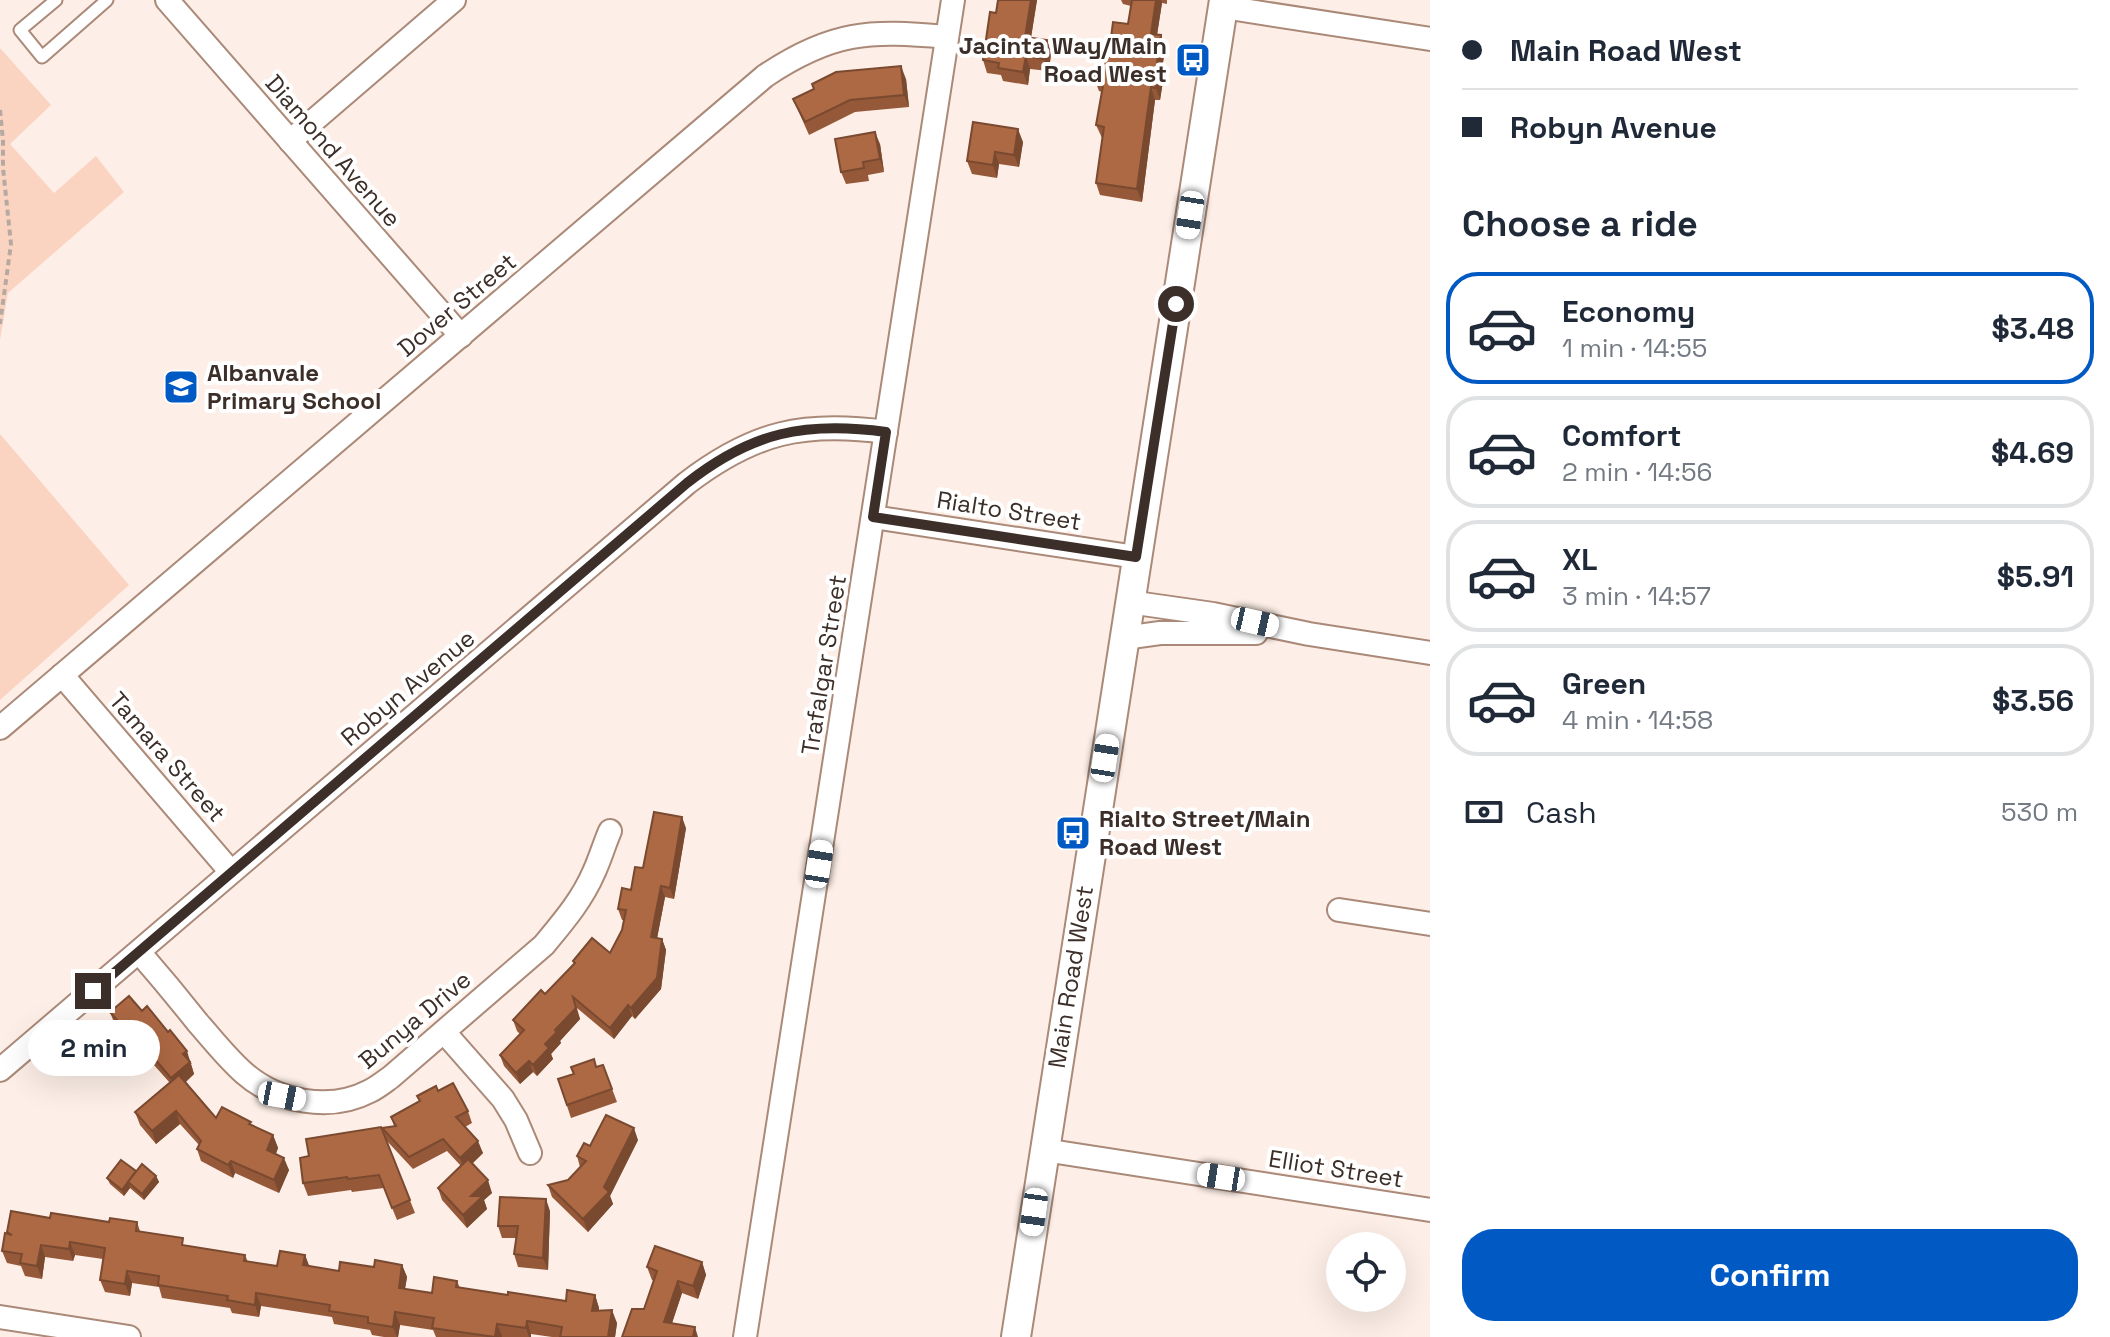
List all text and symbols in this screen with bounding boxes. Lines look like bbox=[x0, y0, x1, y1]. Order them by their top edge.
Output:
place label: Jacinta Way/Main Road West bbox=[959, 30, 1167, 89]
text: Main Road West bbox=[1510, 31, 1742, 70]
bus stop icon: Jacinta Way/Main Road West bbox=[1174, 41, 1212, 79]
street label: Diamond Avenue bbox=[259, 68, 408, 233]
text: Robyn Avenue bbox=[1510, 108, 1717, 147]
car bbox=[1174, 189, 1206, 241]
text: Choose a ride bbox=[1462, 201, 1698, 247]
street label: Dover Street bbox=[391, 246, 522, 363]
route start bbox=[1158, 286, 1194, 322]
icon: car bbox=[1466, 292, 1538, 364]
text: Economy bbox=[1562, 292, 1695, 331]
text: $3.48 bbox=[1992, 309, 2074, 348]
text: 1 min · 14:55 bbox=[1562, 331, 1707, 365]
place label: Albanvale Primary School bbox=[207, 357, 381, 416]
school or university icon: Albanvale Primary School bbox=[162, 368, 200, 406]
icon: car bbox=[1466, 416, 1538, 488]
text: Comfort bbox=[1562, 416, 1681, 455]
text: $4.69 bbox=[1991, 433, 2074, 472]
text: 2 min · 14:56 bbox=[1562, 455, 1712, 489]
street label: Rialto Street bbox=[935, 484, 1083, 537]
icon: car bbox=[1466, 540, 1538, 612]
text: XL bbox=[1562, 540, 1598, 579]
text: $5.91 bbox=[1997, 557, 2074, 596]
street label: Trafalgar Street bbox=[794, 573, 853, 757]
text: 3 min · 14:57 bbox=[1562, 579, 1711, 613]
car bbox=[1229, 605, 1281, 639]
street label: Robyn Avenue bbox=[334, 623, 481, 753]
icon: car bbox=[1466, 664, 1538, 736]
text: Green bbox=[1562, 664, 1646, 703]
text: $3.56 bbox=[1992, 681, 2074, 720]
street label: Tamara Street bbox=[102, 685, 232, 828]
text: 4 min · 14:58 bbox=[1562, 703, 1713, 737]
car bbox=[1089, 732, 1121, 784]
icon: cash bbox=[1462, 790, 1506, 834]
text: Cash bbox=[1526, 793, 1597, 832]
text: 530 m bbox=[2001, 795, 2078, 829]
place label: Rialto Street/Main Road West bbox=[1099, 803, 1310, 862]
bus stop icon: Rialto Street/Main Road West bbox=[1054, 814, 1092, 852]
car bbox=[803, 838, 835, 890]
street label: Main Road West bbox=[1041, 883, 1100, 1070]
street label: Bunya Drive bbox=[352, 964, 477, 1076]
route end bbox=[75, 973, 111, 1009]
callout: 2 min bbox=[27, 1019, 159, 1075]
text: 2 min bbox=[60, 1031, 128, 1065]
car bbox=[256, 1080, 308, 1112]
street label: Elliot Street bbox=[1266, 1143, 1406, 1194]
car bbox=[1195, 1161, 1247, 1193]
car bbox=[1019, 1187, 1049, 1237]
button: Confirm bbox=[1462, 1229, 2078, 1321]
map controls bbox=[1326, 1232, 1406, 1312]
button: locate bbox=[1326, 1232, 1406, 1312]

